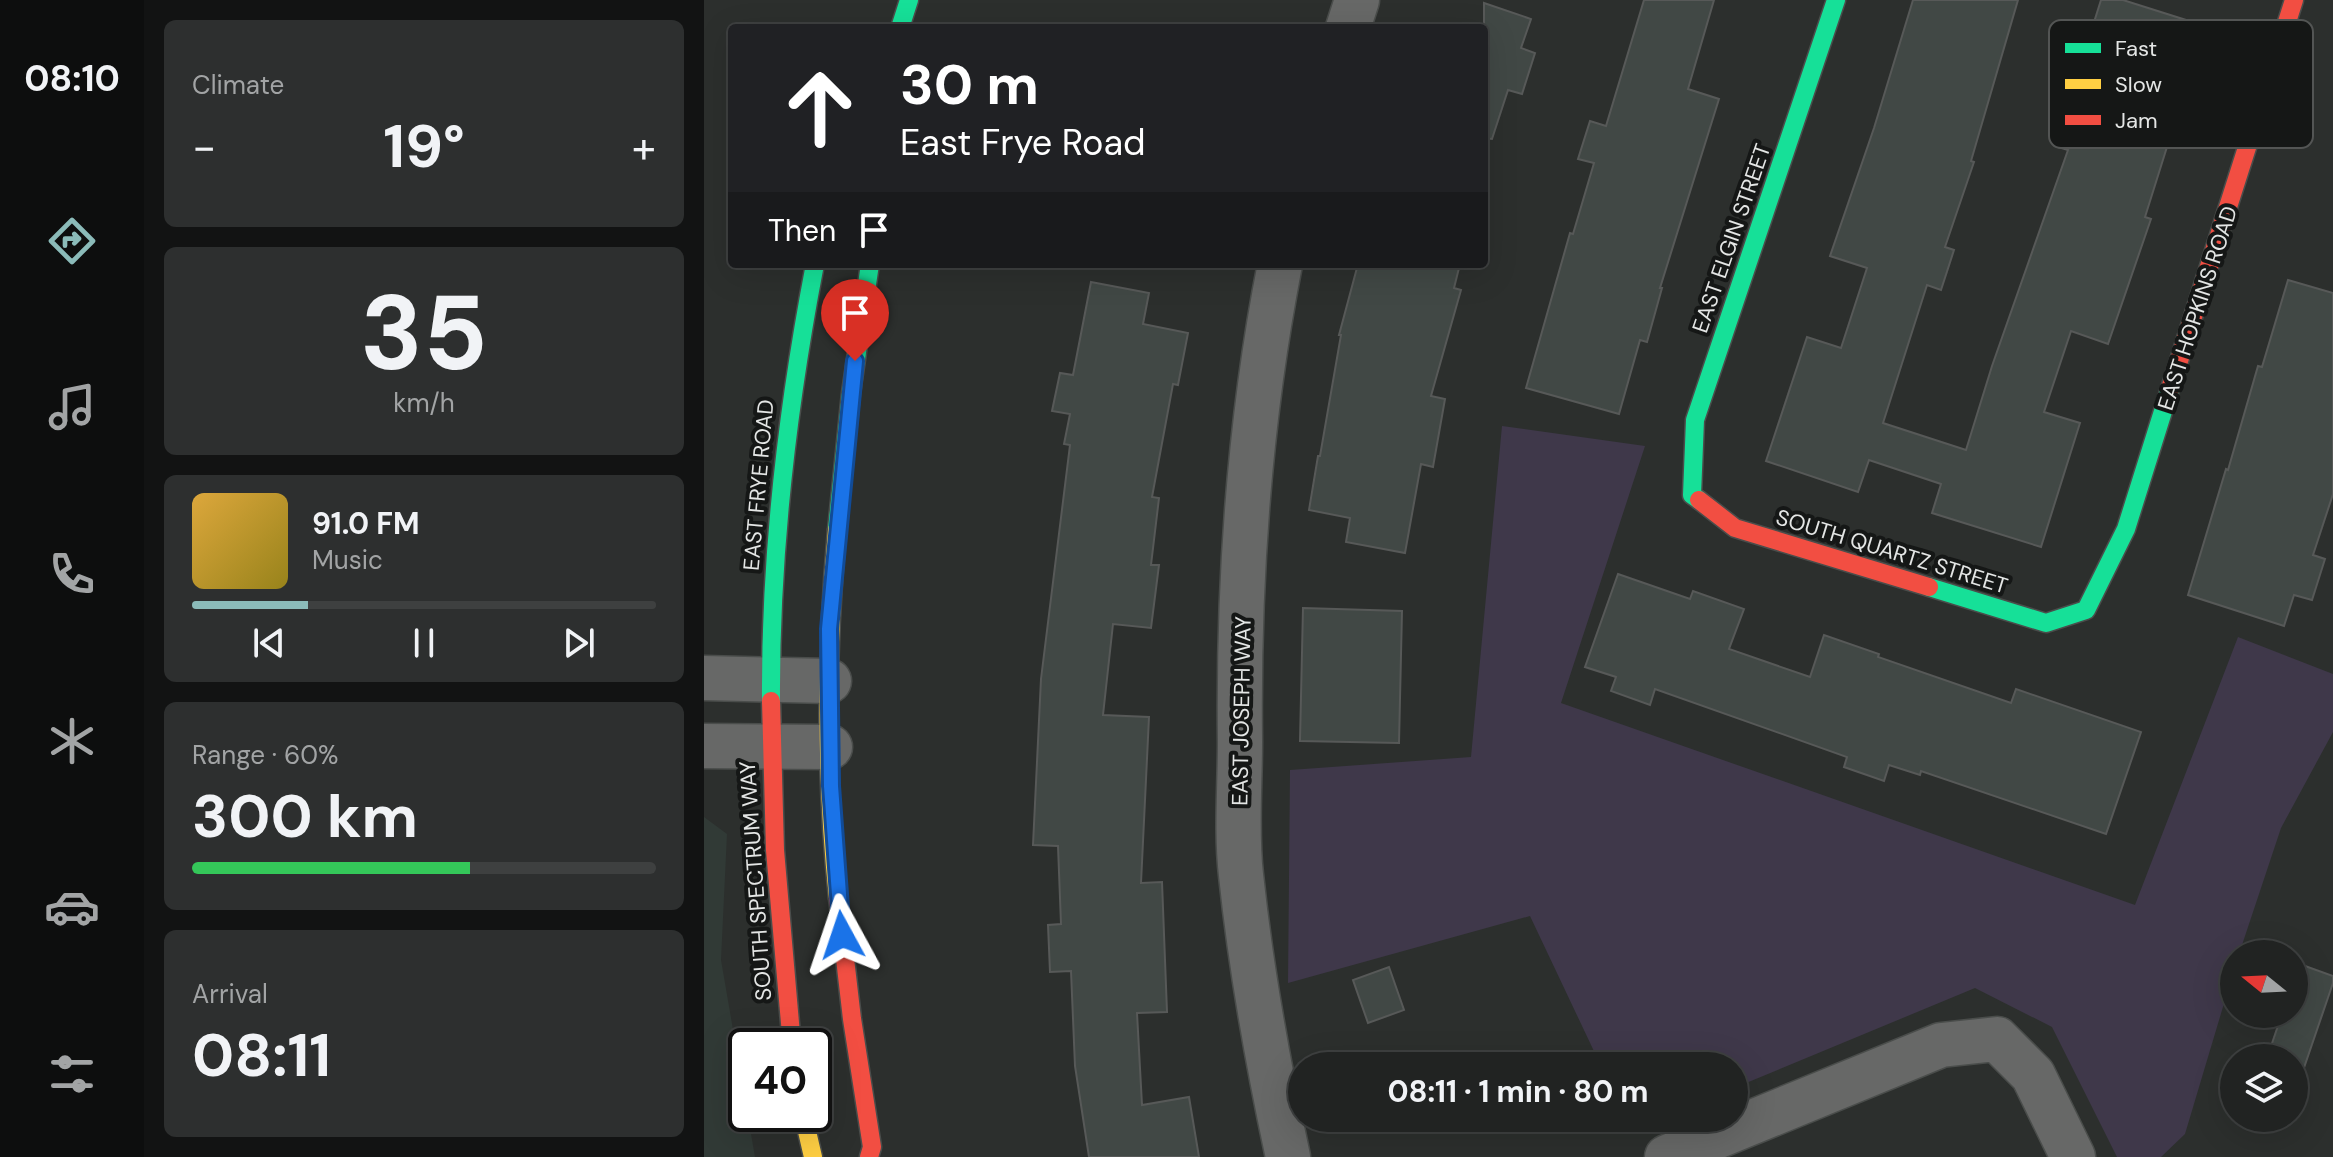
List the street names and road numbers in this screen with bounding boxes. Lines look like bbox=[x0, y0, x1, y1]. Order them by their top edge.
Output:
street label: EAST ELGIN STREET bbox=[1686, 140, 1777, 337]
street label: EAST HOPKINS ROAD bbox=[2151, 202, 2244, 414]
street label: EAST FRYE ROAD bbox=[737, 398, 780, 572]
street label: SOUTH QUARTZ STREET bbox=[1772, 502, 2011, 601]
street label: EAST JOSEPH WAY bbox=[1225, 616, 1258, 806]
street label: SOUTH SPECTRUM WAY bbox=[733, 760, 778, 1002]

